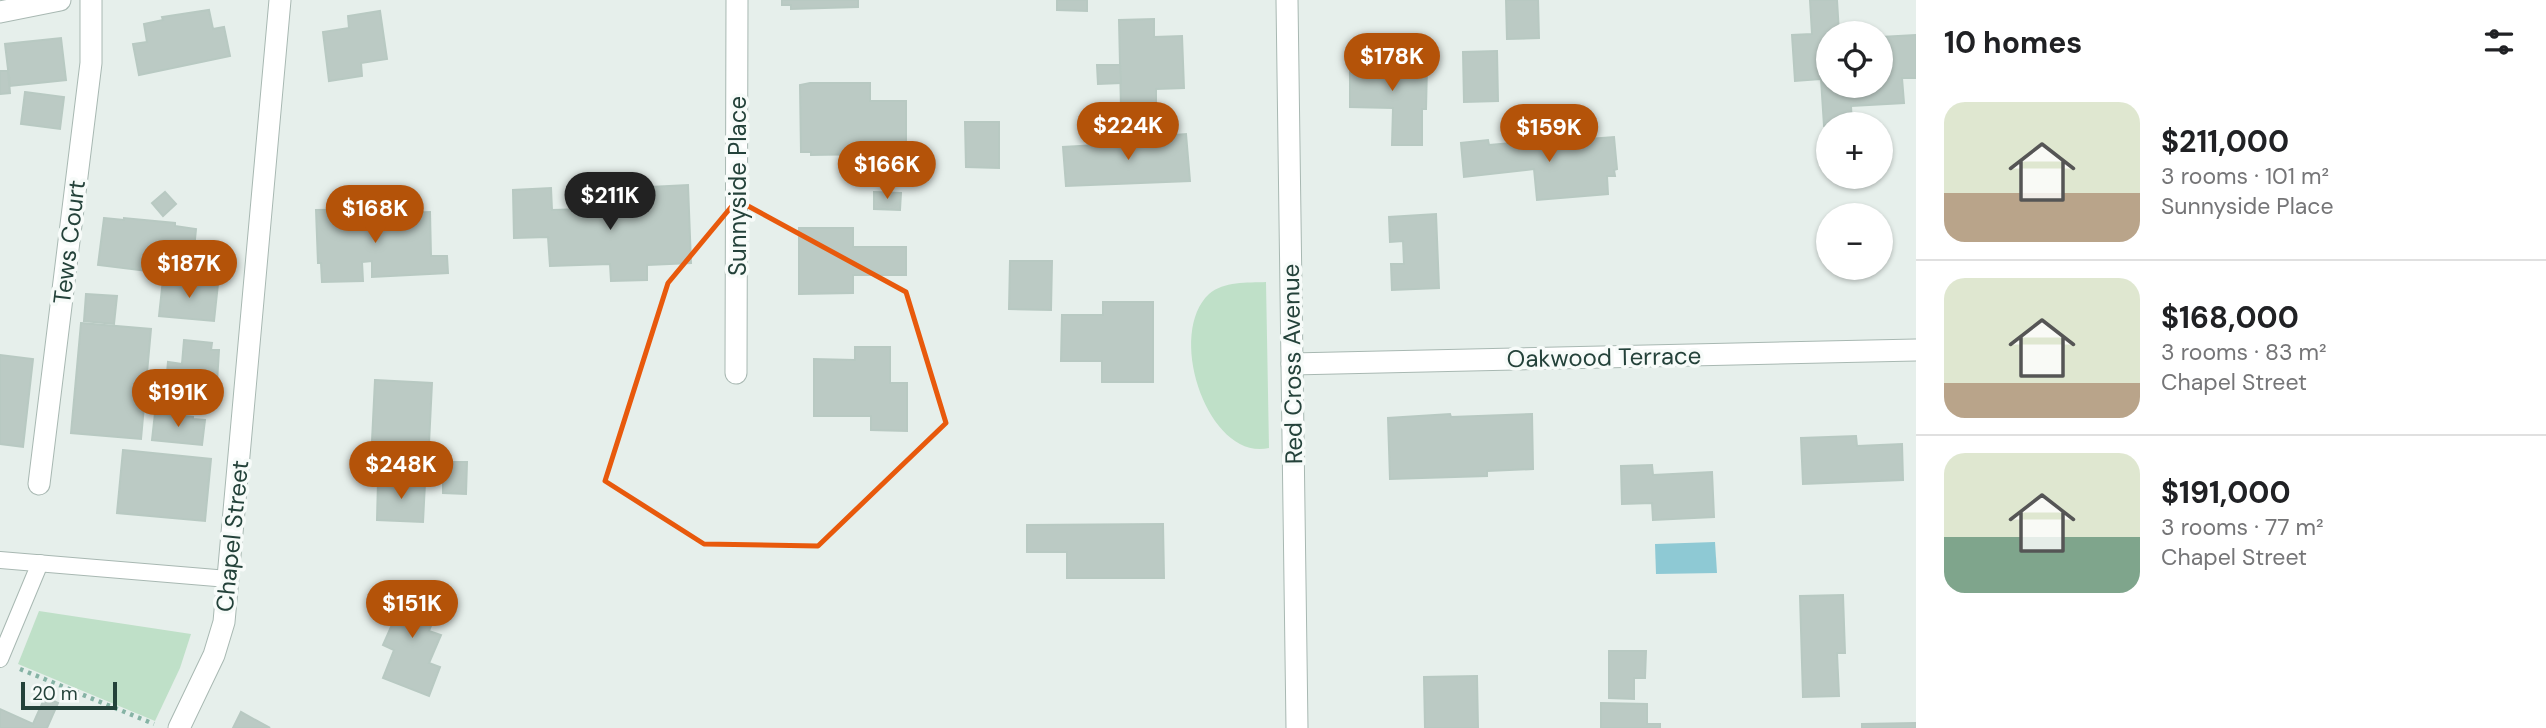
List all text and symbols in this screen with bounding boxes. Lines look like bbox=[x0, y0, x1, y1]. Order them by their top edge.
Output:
map controls bbox=[1816, 21, 1893, 280]
button: locate bbox=[1816, 21, 1893, 98]
text: 10 homes bbox=[1944, 23, 2082, 62]
icon: filters bbox=[2480, 23, 2518, 61]
pin: $178K bbox=[1343, 34, 1441, 93]
text: $178K bbox=[1360, 41, 1424, 71]
street label: Sunnyside Place bbox=[722, 96, 753, 276]
pin: $224K bbox=[1079, 102, 1177, 162]
pin: $159K bbox=[1500, 104, 1598, 164]
text: $224K bbox=[1093, 110, 1163, 140]
text: $159K bbox=[1516, 112, 1582, 142]
button: + bbox=[1816, 112, 1893, 189]
text: $211,000 bbox=[2161, 122, 2289, 161]
icon: home bbox=[2000, 130, 2084, 214]
pin: $166K bbox=[838, 142, 936, 201]
text: $166K bbox=[854, 149, 920, 179]
text: 3 rooms · 101 m² bbox=[2161, 161, 2329, 191]
pin: $211K bbox=[561, 173, 659, 232]
street label: Tews Court bbox=[46, 178, 92, 306]
text: $211K bbox=[581, 180, 639, 210]
pin: $168K bbox=[326, 186, 424, 245]
text: Sunnyside Place bbox=[2161, 191, 2334, 221]
text: $168K bbox=[342, 193, 408, 223]
button: − bbox=[1816, 203, 1893, 280]
pin: $187K bbox=[140, 240, 238, 300]
text: $187K bbox=[157, 248, 221, 278]
street label: Red Cross Avenue bbox=[1275, 263, 1309, 465]
text: $168,000 bbox=[2161, 298, 2299, 337]
icon: home bbox=[2000, 306, 2084, 390]
text: 3 rooms · 83 m² bbox=[2161, 337, 2327, 367]
street label: Oakwood Terrace bbox=[1506, 340, 1702, 374]
text: Chapel Street bbox=[2161, 367, 2307, 397]
pin: $191K bbox=[129, 370, 227, 429]
text: $191K bbox=[148, 377, 208, 407]
pin: $248K bbox=[352, 442, 450, 501]
text: $248K bbox=[365, 449, 437, 479]
street label: Chapel Street bbox=[209, 459, 255, 613]
text: $191,000 bbox=[2161, 473, 2291, 512]
icon: home bbox=[2000, 481, 2084, 565]
text: 3 rooms · 77 m² bbox=[2161, 512, 2324, 542]
text: Chapel Street bbox=[2161, 542, 2307, 572]
pin: $151K bbox=[363, 580, 461, 640]
text: $151K bbox=[382, 588, 442, 618]
scale bar bbox=[21, 679, 117, 711]
text: 20 m bbox=[32, 681, 78, 706]

